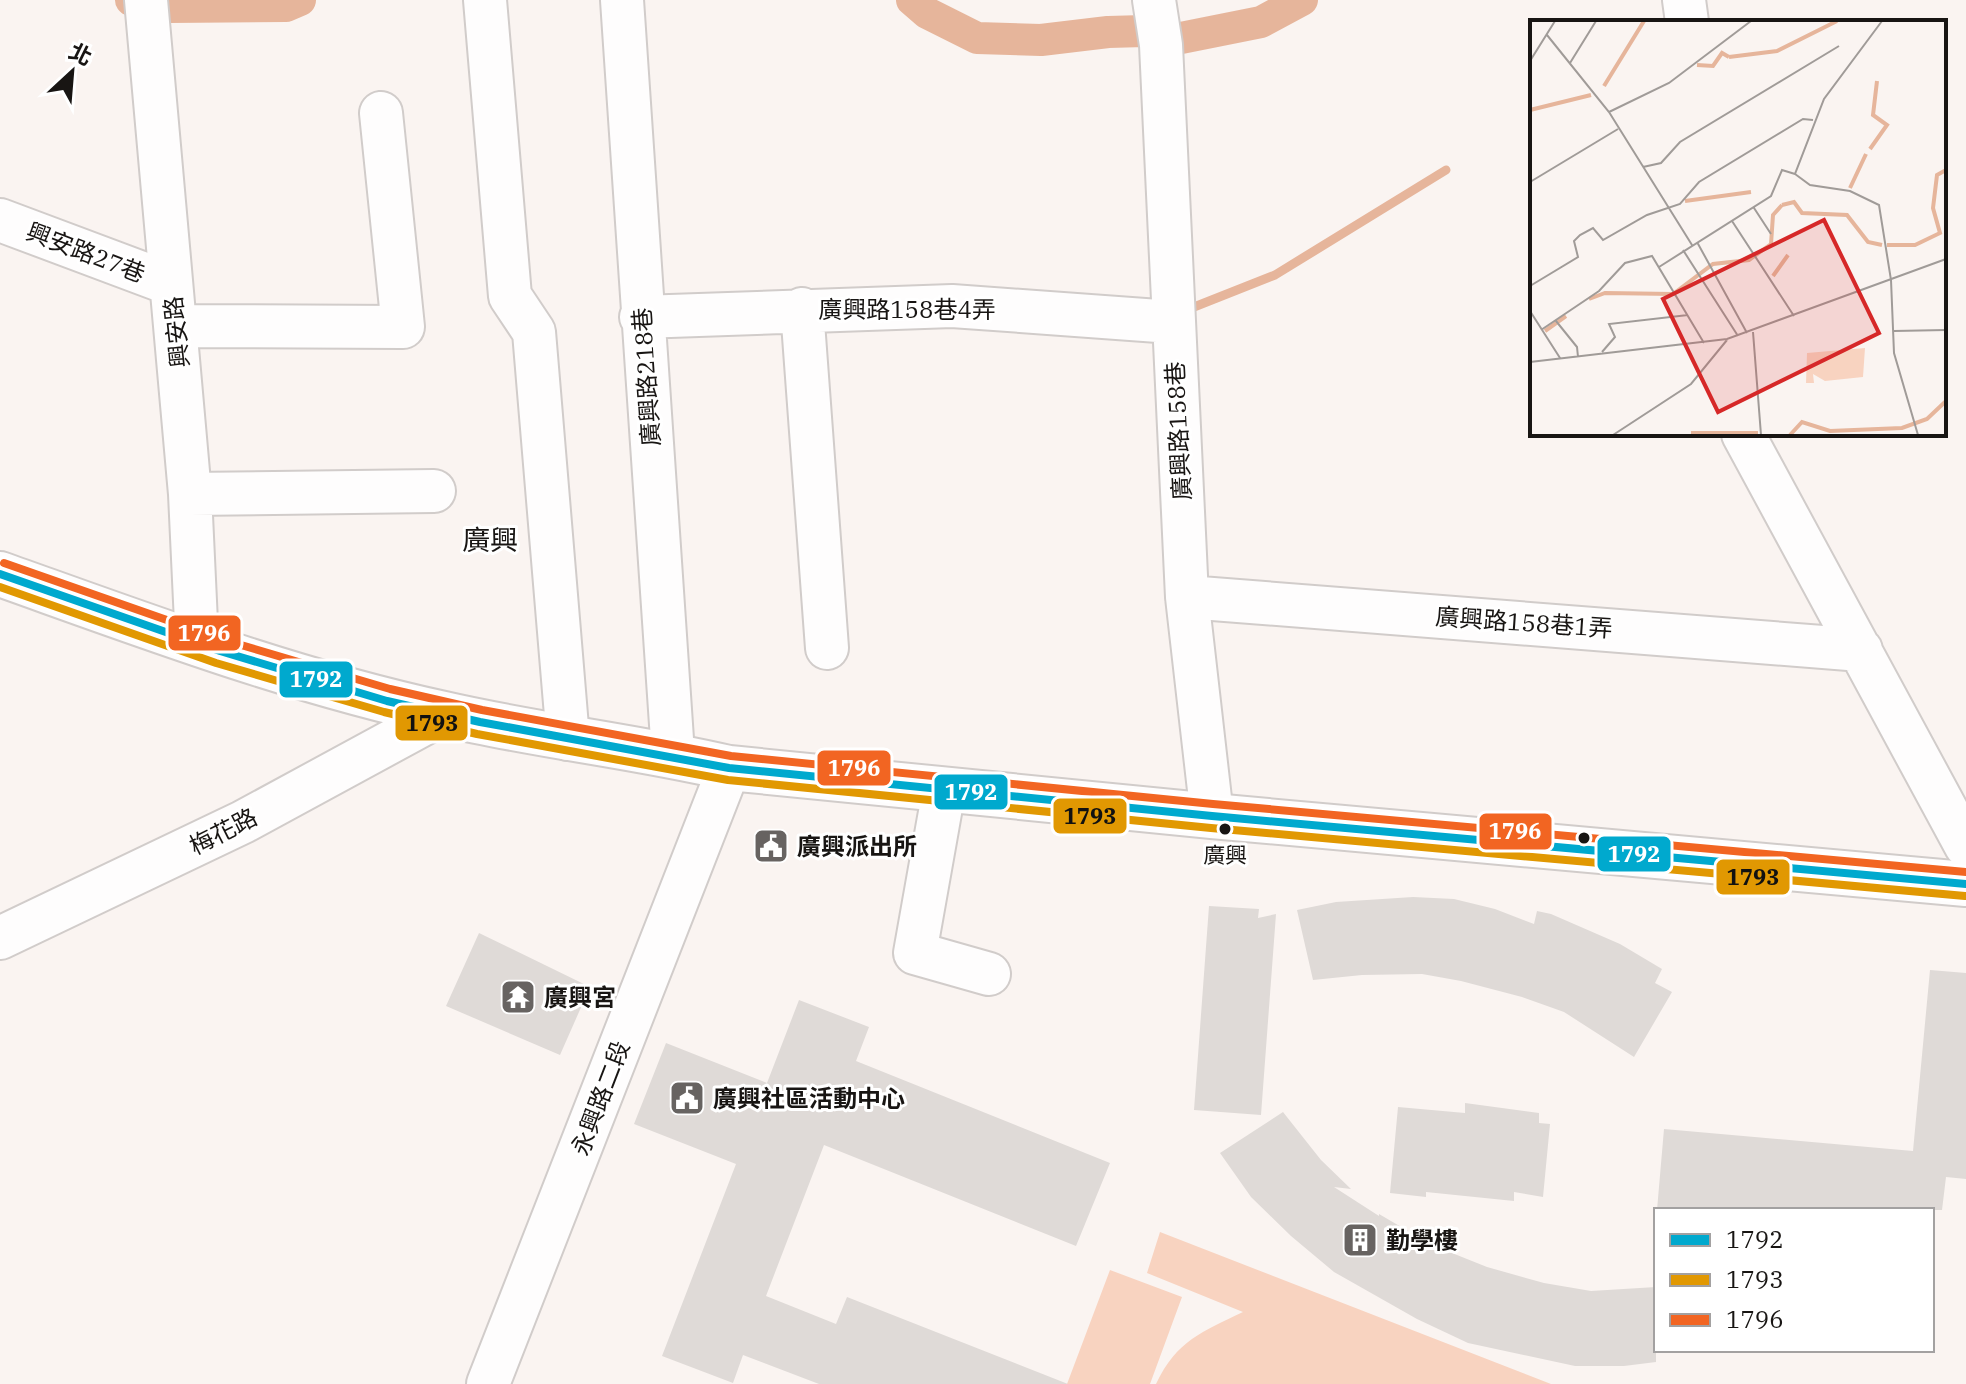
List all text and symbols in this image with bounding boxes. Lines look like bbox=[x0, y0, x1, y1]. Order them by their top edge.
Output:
inset map bbox=[1530, 20, 1946, 436]
north arrow bbox=[32, 32, 112, 112]
text: 北 bbox=[65, 36, 97, 71]
street label: 興安路27巷 bbox=[22, 215, 150, 289]
street label: 廣興路158巷4弄 bbox=[818, 293, 996, 325]
street label: 興安路 bbox=[156, 295, 196, 369]
street label: 廣興路218巷 bbox=[625, 306, 667, 448]
street label: 廣興路158巷 bbox=[1158, 361, 1198, 501]
district label: 廣興 bbox=[462, 521, 518, 558]
street label: 廣興路158巷1弄 bbox=[1434, 600, 1614, 644]
line badge: 1796 bbox=[167, 614, 242, 652]
text: 1796 bbox=[178, 618, 230, 647]
line badge: 1792 bbox=[278, 660, 354, 699]
text: 1792 bbox=[290, 664, 342, 693]
line badge: 1793 bbox=[394, 704, 469, 742]
text: 1793 bbox=[406, 708, 458, 737]
line badge: 1796 bbox=[816, 749, 892, 787]
text: 1796 bbox=[828, 753, 880, 782]
line badge: 1792 bbox=[933, 773, 1009, 811]
text: 1792 bbox=[945, 777, 997, 806]
line badge: 1793 bbox=[1052, 797, 1128, 835]
street label: 梅花路 bbox=[184, 800, 262, 862]
text: 1793 bbox=[1064, 801, 1116, 830]
line badge: 1796 bbox=[1478, 812, 1553, 851]
text: 1796 bbox=[1489, 816, 1541, 845]
marker: 廣興 bbox=[1217, 821, 1233, 837]
public building icon: 廣興派出所 bbox=[752, 827, 790, 865]
place label: 廣興派出所 bbox=[797, 830, 917, 862]
unlabelled marker bbox=[1576, 830, 1592, 846]
line badge: 1792 bbox=[1596, 835, 1672, 873]
text: 1792 bbox=[1608, 839, 1660, 868]
place label: 廣興 bbox=[1203, 840, 1247, 869]
line badge: 1793 bbox=[1715, 858, 1791, 896]
text: 1793 bbox=[1727, 862, 1779, 891]
temple icon: 廣興宮 bbox=[499, 978, 537, 1016]
place label: 廣興宮 bbox=[544, 981, 616, 1013]
street label: 永興路二段 bbox=[564, 1036, 636, 1160]
public building icon: 廣興社區活動中心 bbox=[668, 1079, 706, 1117]
place label: 廣興社區活動中心 bbox=[713, 1082, 905, 1114]
legend bbox=[1654, 1208, 1934, 1352]
building icon: 勤學樓 bbox=[1341, 1221, 1379, 1259]
text: 1792 bbox=[1726, 1223, 1784, 1255]
place label: 勤學樓 bbox=[1386, 1224, 1458, 1256]
text: 1793 bbox=[1726, 1263, 1784, 1295]
text: 1796 bbox=[1726, 1303, 1784, 1335]

